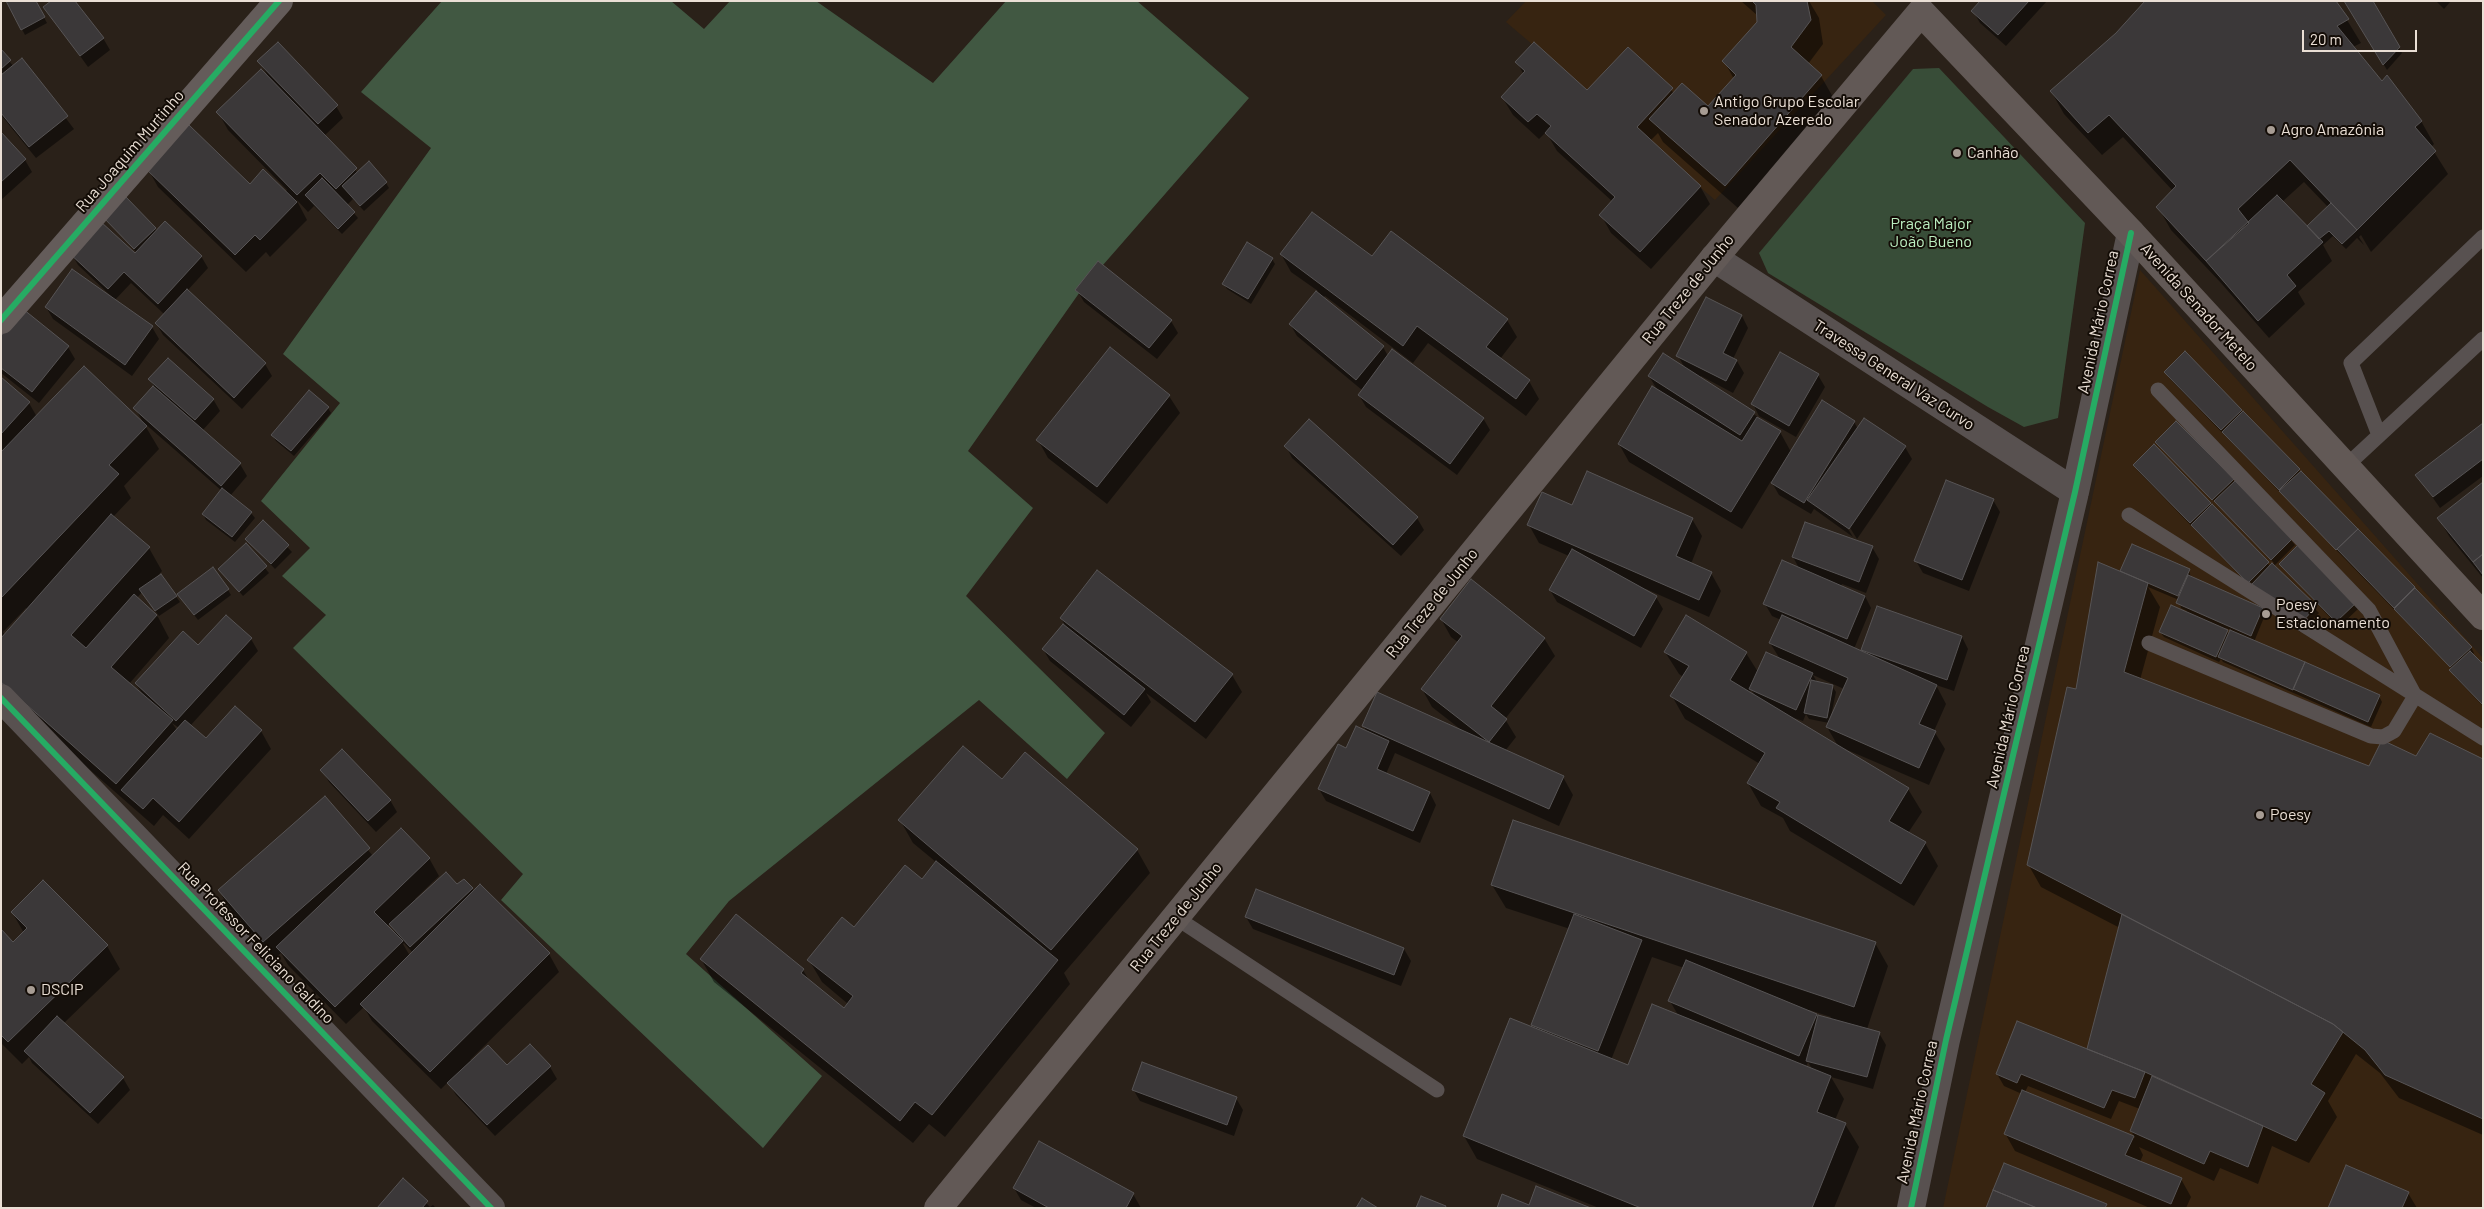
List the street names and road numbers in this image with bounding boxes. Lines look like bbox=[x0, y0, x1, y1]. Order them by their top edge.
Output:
street label: Rua Joaquim Murtinho bbox=[72, 86, 188, 216]
street label: Rua Treze de Junho bbox=[1638, 230, 1738, 348]
street label: Avenida Senador Metelo bbox=[2137, 239, 2261, 375]
street label: Avenida Mário Correa bbox=[2073, 249, 2123, 395]
street label: Travessa General Vaz Curvo bbox=[1810, 316, 1978, 434]
street label: Rua Treze de Junho bbox=[1382, 544, 1482, 662]
street label: Avenida Mário Correa bbox=[1982, 644, 2034, 790]
street label: Rua Professor Feliciano Galdino bbox=[174, 858, 338, 1028]
street label: Rua Treze de Junho bbox=[1126, 858, 1226, 976]
street label: Avenida Mário Correa bbox=[1892, 1039, 1942, 1185]

